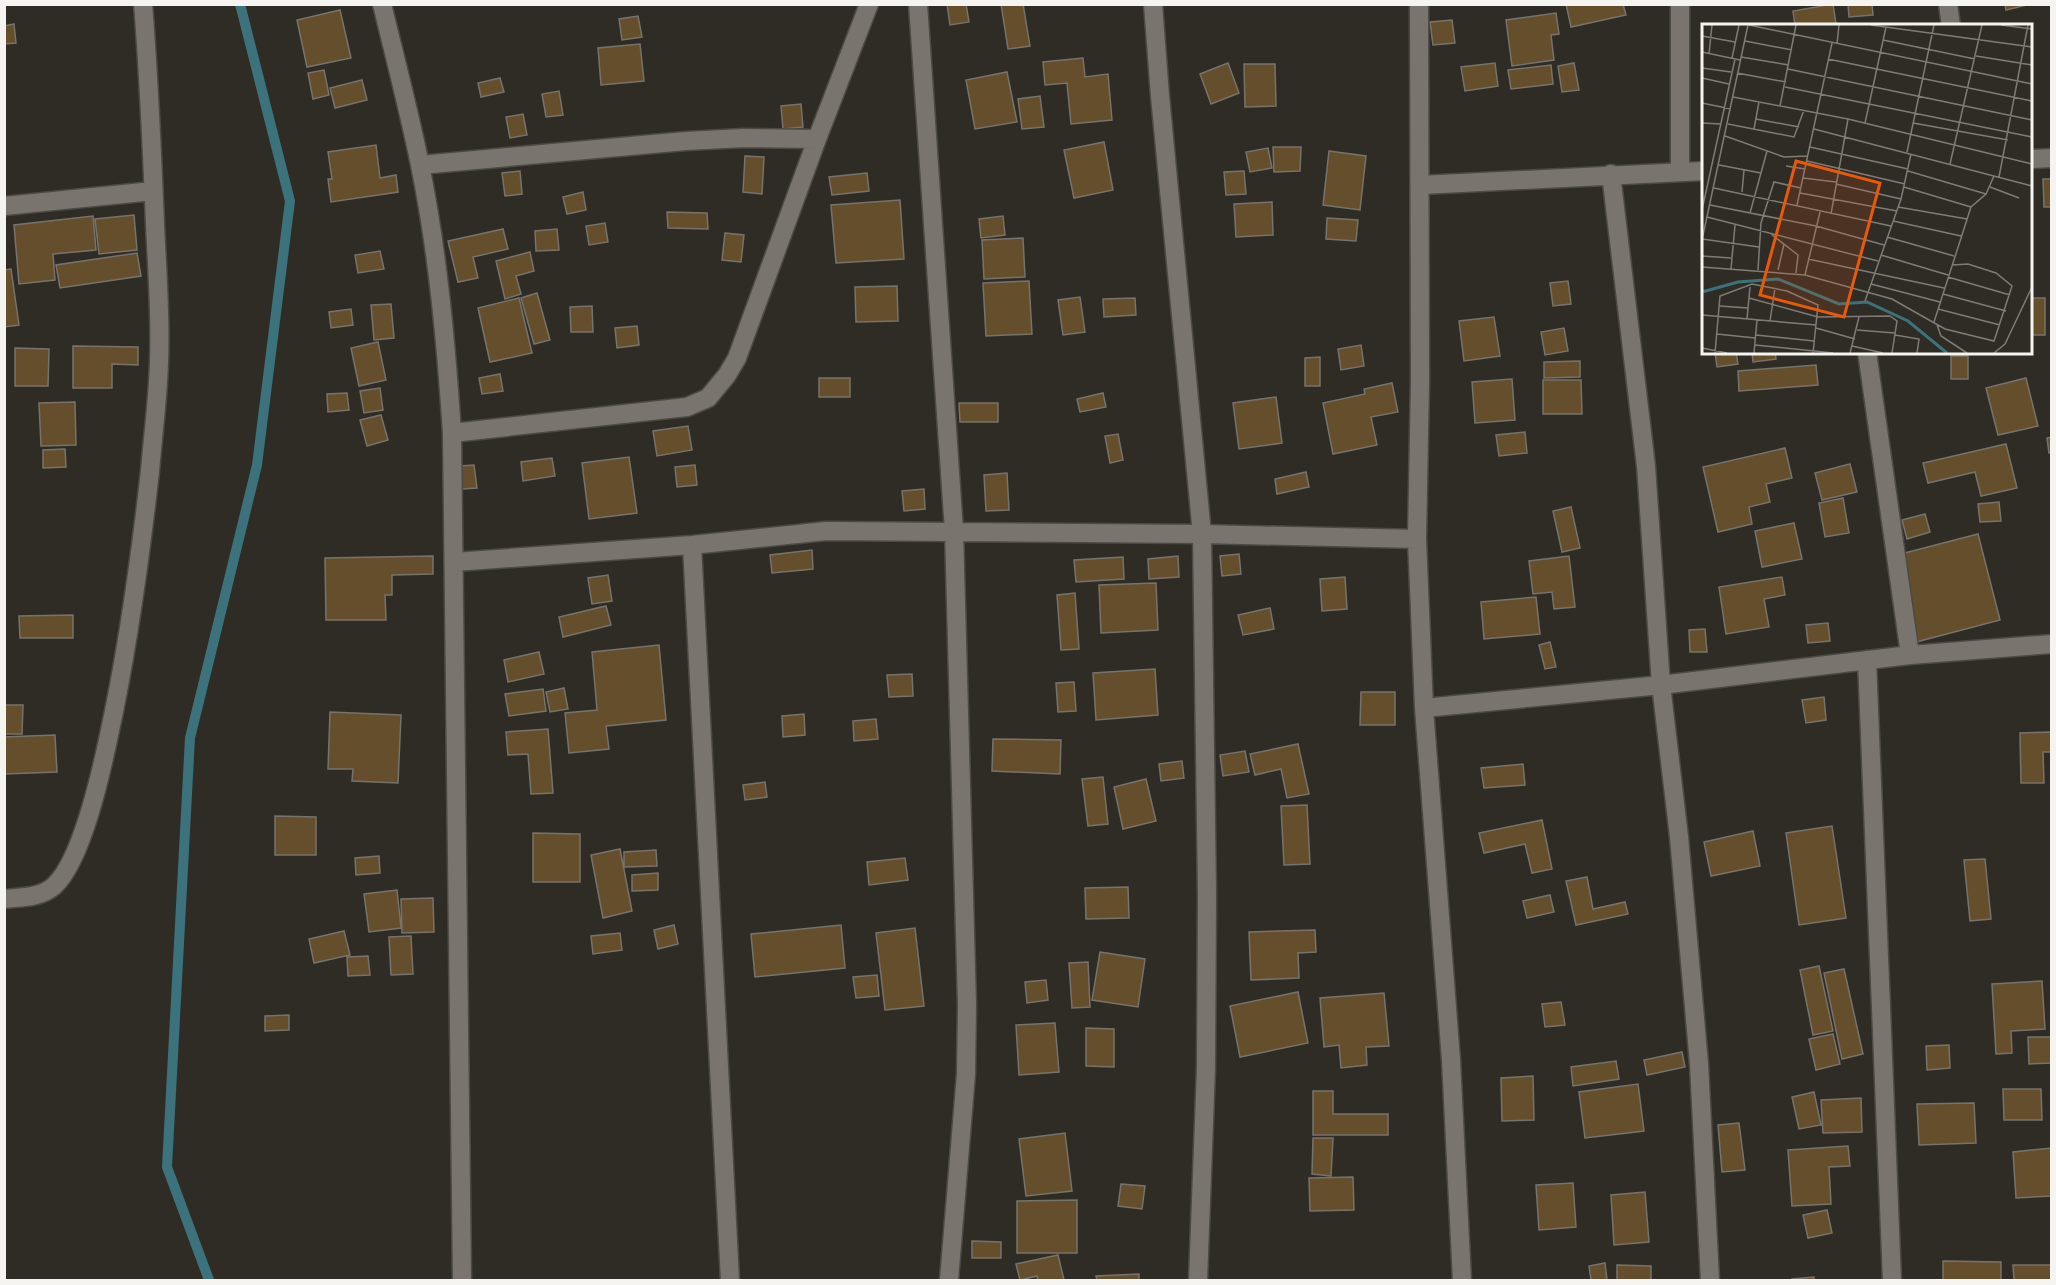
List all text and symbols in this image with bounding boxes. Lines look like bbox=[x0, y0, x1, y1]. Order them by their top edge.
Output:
inset map bbox=[1702, 24, 2032, 354]

